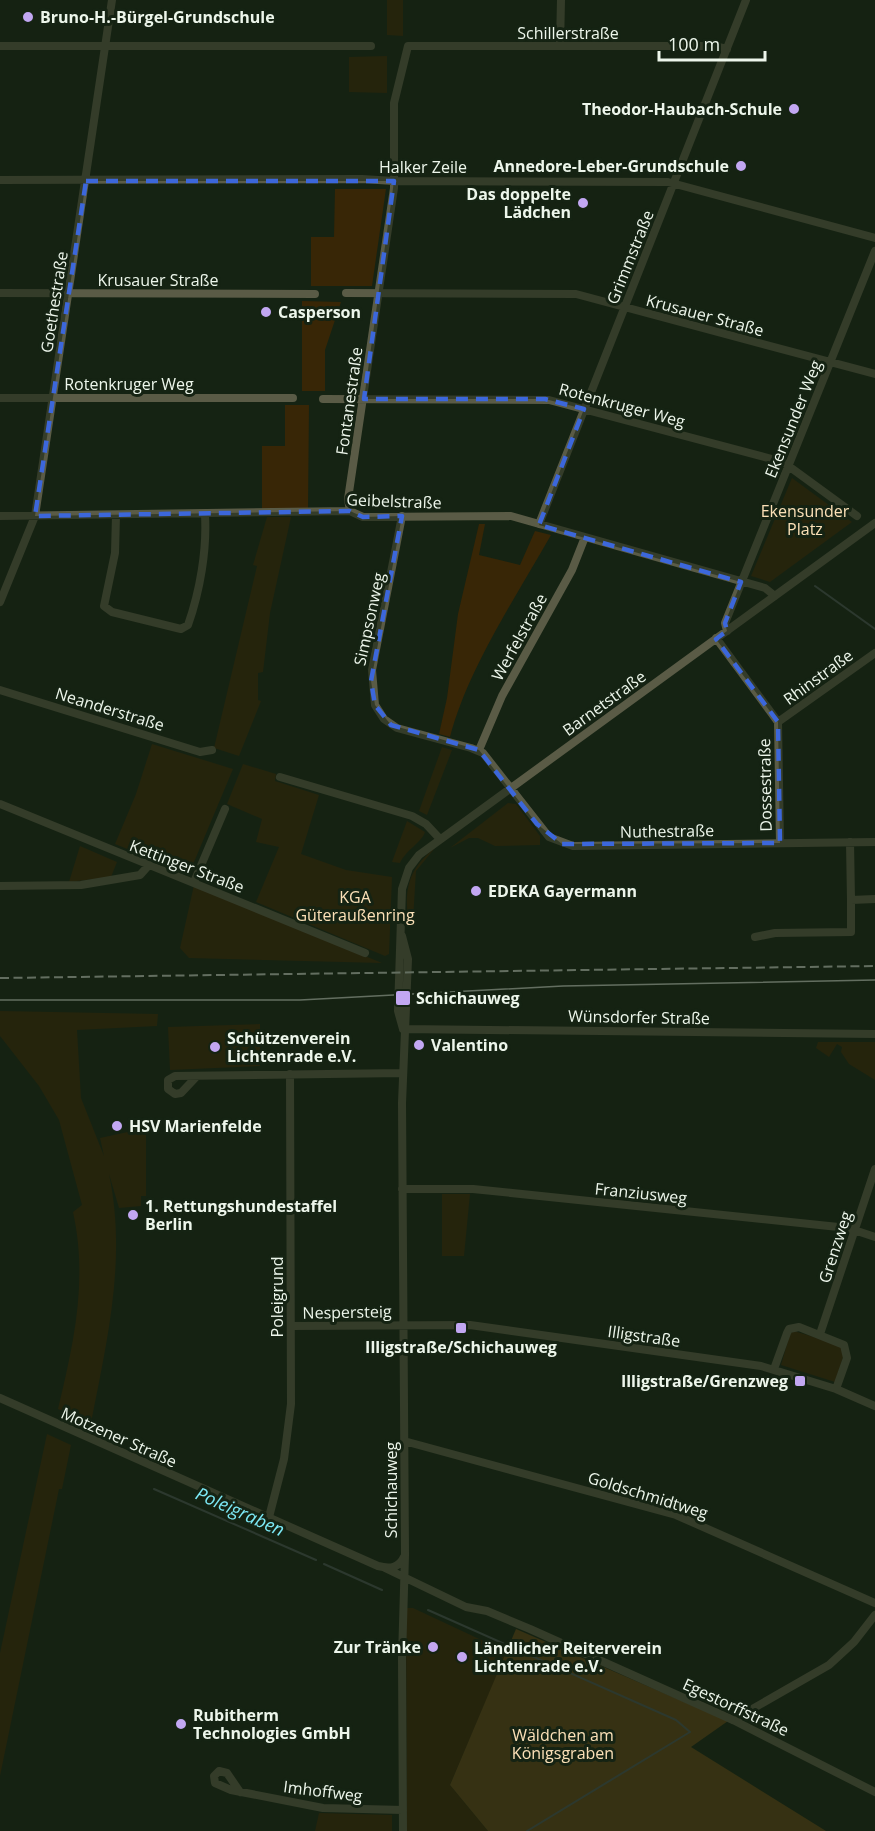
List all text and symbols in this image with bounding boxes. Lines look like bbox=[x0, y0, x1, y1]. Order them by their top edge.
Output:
place label: Bruno-H.-Bürgel-Grundschule bbox=[40, 6, 275, 28]
marker: Bruno-H.-Bürgel-Grundschule bbox=[21, 10, 35, 24]
street label: Schillerstraße bbox=[517, 22, 619, 44]
scale bar bbox=[659, 24, 766, 62]
text: 100 m bbox=[668, 32, 720, 56]
place label: Theodor-Haubach-Schule bbox=[582, 98, 782, 120]
marker: Theodor-Haubach-Schule bbox=[787, 102, 801, 116]
place label: Annedore-Leber-Grundschule bbox=[494, 155, 729, 177]
street label: Halker Zeile bbox=[379, 156, 467, 178]
marker: Annedore-Leber-Grundschule bbox=[734, 159, 748, 173]
place label: Das doppelte Lädchen bbox=[466, 183, 571, 223]
marker: Das doppelte Lädchen bbox=[576, 196, 590, 210]
street label: Grimmstraße bbox=[601, 207, 659, 307]
street label: Goethestraße bbox=[35, 250, 73, 354]
street label: Krusauer Straße bbox=[97, 269, 219, 291]
street label: Krusauer Straße bbox=[644, 289, 766, 341]
place label: Casperson bbox=[278, 301, 361, 323]
marker: Casperson bbox=[259, 305, 273, 319]
street label: Fontanestraße bbox=[331, 346, 367, 456]
street label: Ekensunder Weg bbox=[759, 357, 827, 481]
street label: Rotenkruger Weg bbox=[64, 373, 194, 395]
street label: Rotenkruger Weg bbox=[557, 378, 688, 432]
street label: Geibelstraße bbox=[346, 488, 442, 514]
park label: Ekensunder Platz bbox=[761, 500, 850, 540]
street label: Simpsonweg bbox=[348, 570, 390, 668]
street label: Werfelstraße bbox=[486, 589, 552, 684]
street label: Rhinstraße bbox=[779, 644, 857, 710]
street label: Barnetstraße bbox=[558, 665, 650, 741]
street label: Neanderstraße bbox=[53, 682, 167, 736]
street label: Dossestraße bbox=[753, 738, 777, 832]
street label: Nuthestraße bbox=[620, 819, 714, 843]
street label: Kettinger Straße bbox=[126, 834, 248, 898]
place label: EDEKA Gayermann bbox=[488, 880, 637, 902]
marker: EDEKA Gayermann bbox=[469, 884, 483, 898]
park label: KGA Güteraußenring bbox=[295, 886, 415, 926]
place label: Schichauweg bbox=[416, 987, 520, 1009]
marker: Schichauweg bbox=[394, 989, 412, 1007]
street label: Wünsdorfer Straße bbox=[568, 1005, 710, 1029]
place label: Schützenverein Lichtenrade e.V. bbox=[227, 1027, 356, 1067]
place label: Valentino bbox=[431, 1034, 508, 1056]
marker: Valentino bbox=[412, 1038, 426, 1052]
marker: Schützenverein Lichtenrade e.V. bbox=[208, 1040, 222, 1054]
place label: HSV Marienfelde bbox=[129, 1115, 262, 1137]
marker: HSV Marienfelde bbox=[110, 1119, 124, 1133]
street label: Franziusweg bbox=[594, 1177, 688, 1209]
place label: 1. Rettungshundestaffel Berlin bbox=[145, 1195, 337, 1235]
marker: 1. Rettungshundestaffel Berlin bbox=[126, 1208, 140, 1222]
street label: Grenzweg bbox=[813, 1208, 857, 1286]
street label: Poleigrund bbox=[266, 1257, 288, 1337]
street label: Nespersteig bbox=[302, 1300, 392, 1324]
street label: Illigstraße bbox=[606, 1320, 682, 1352]
marker: Illigstraße/Schichauweg bbox=[454, 1321, 468, 1335]
place label: Illigstraße/Schichauweg bbox=[365, 1336, 557, 1358]
place label: Illigstraße/Grenzweg bbox=[621, 1370, 788, 1392]
marker: Illigstraße/Grenzweg bbox=[793, 1374, 807, 1388]
street label: Motzener Straße bbox=[58, 1402, 180, 1472]
street label: Schichauweg bbox=[380, 1441, 402, 1538]
street label: Goldschmidtweg bbox=[585, 1466, 711, 1524]
water label: Poleigraben bbox=[192, 1481, 289, 1541]
place label: Zur Tränke bbox=[334, 1636, 421, 1658]
place label: Ländlicher Reiterverein Lichtenrade e.V. bbox=[474, 1637, 662, 1677]
marker: Zur Tränke bbox=[426, 1640, 440, 1654]
marker: Ländlicher Reiterverein Lichtenrade e.V. bbox=[455, 1650, 469, 1664]
street label: Egestorffstraße bbox=[679, 1673, 793, 1741]
place label: Rubitherm Technologies GmbH bbox=[193, 1704, 351, 1744]
marker: Rubitherm Technologies GmbH bbox=[174, 1717, 188, 1731]
park label: Wäldchen am Königsgraben bbox=[512, 1724, 614, 1764]
street label: Imhoffweg bbox=[282, 1775, 364, 1807]

